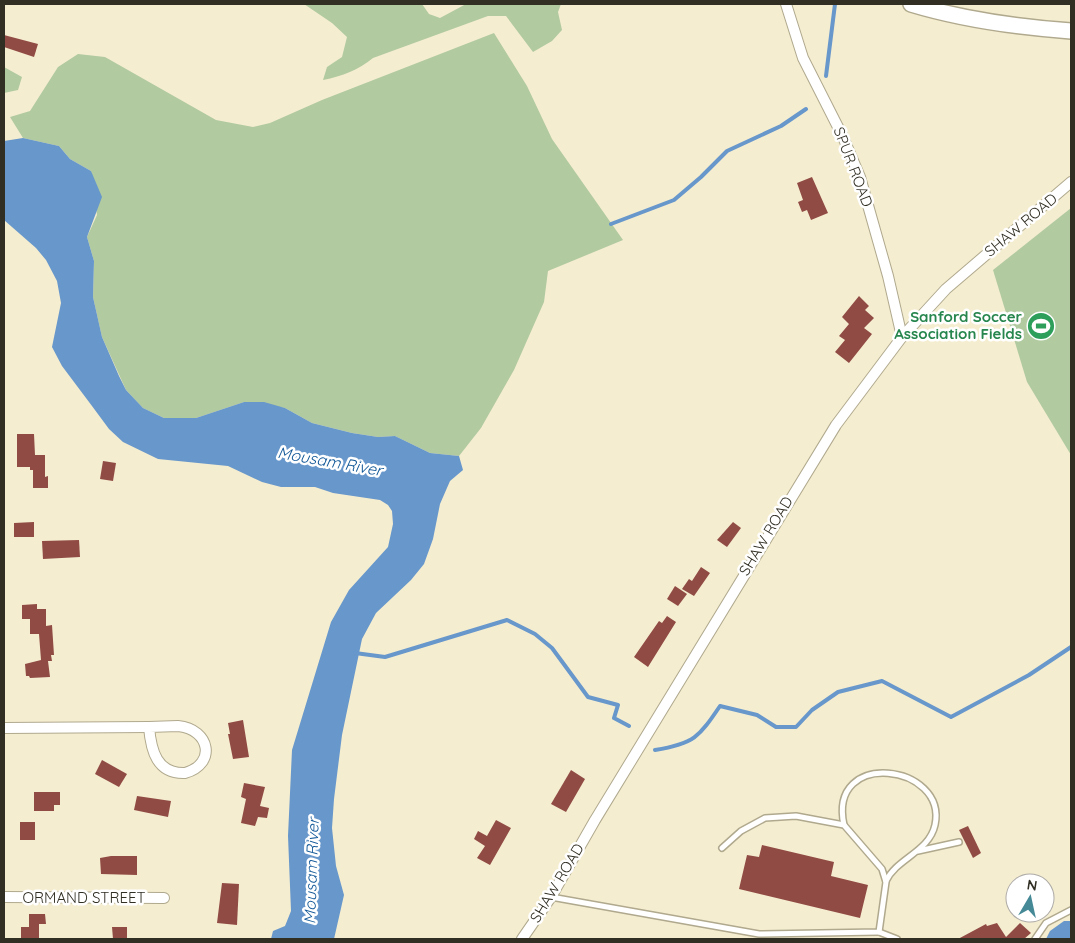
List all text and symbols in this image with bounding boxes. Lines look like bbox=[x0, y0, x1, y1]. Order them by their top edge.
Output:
street label: SPUR ROAD bbox=[830, 124, 877, 210]
street label: SHAW ROAD bbox=[980, 189, 1061, 260]
place label: Sanford Soccer Association Fields bbox=[894, 307, 1022, 343]
sports icon: Sanford Soccer Association Fields bbox=[1026, 311, 1056, 341]
water label: Mousam River bbox=[276, 442, 386, 480]
street label: SHAW ROAD bbox=[735, 493, 797, 579]
water label: Mousam River bbox=[299, 816, 323, 924]
street label: SHAW ROAD bbox=[526, 840, 588, 926]
north arrow bbox=[1005, 873, 1055, 923]
text: N bbox=[1026, 875, 1039, 895]
street label: ORMAND STREET bbox=[22, 888, 146, 907]

